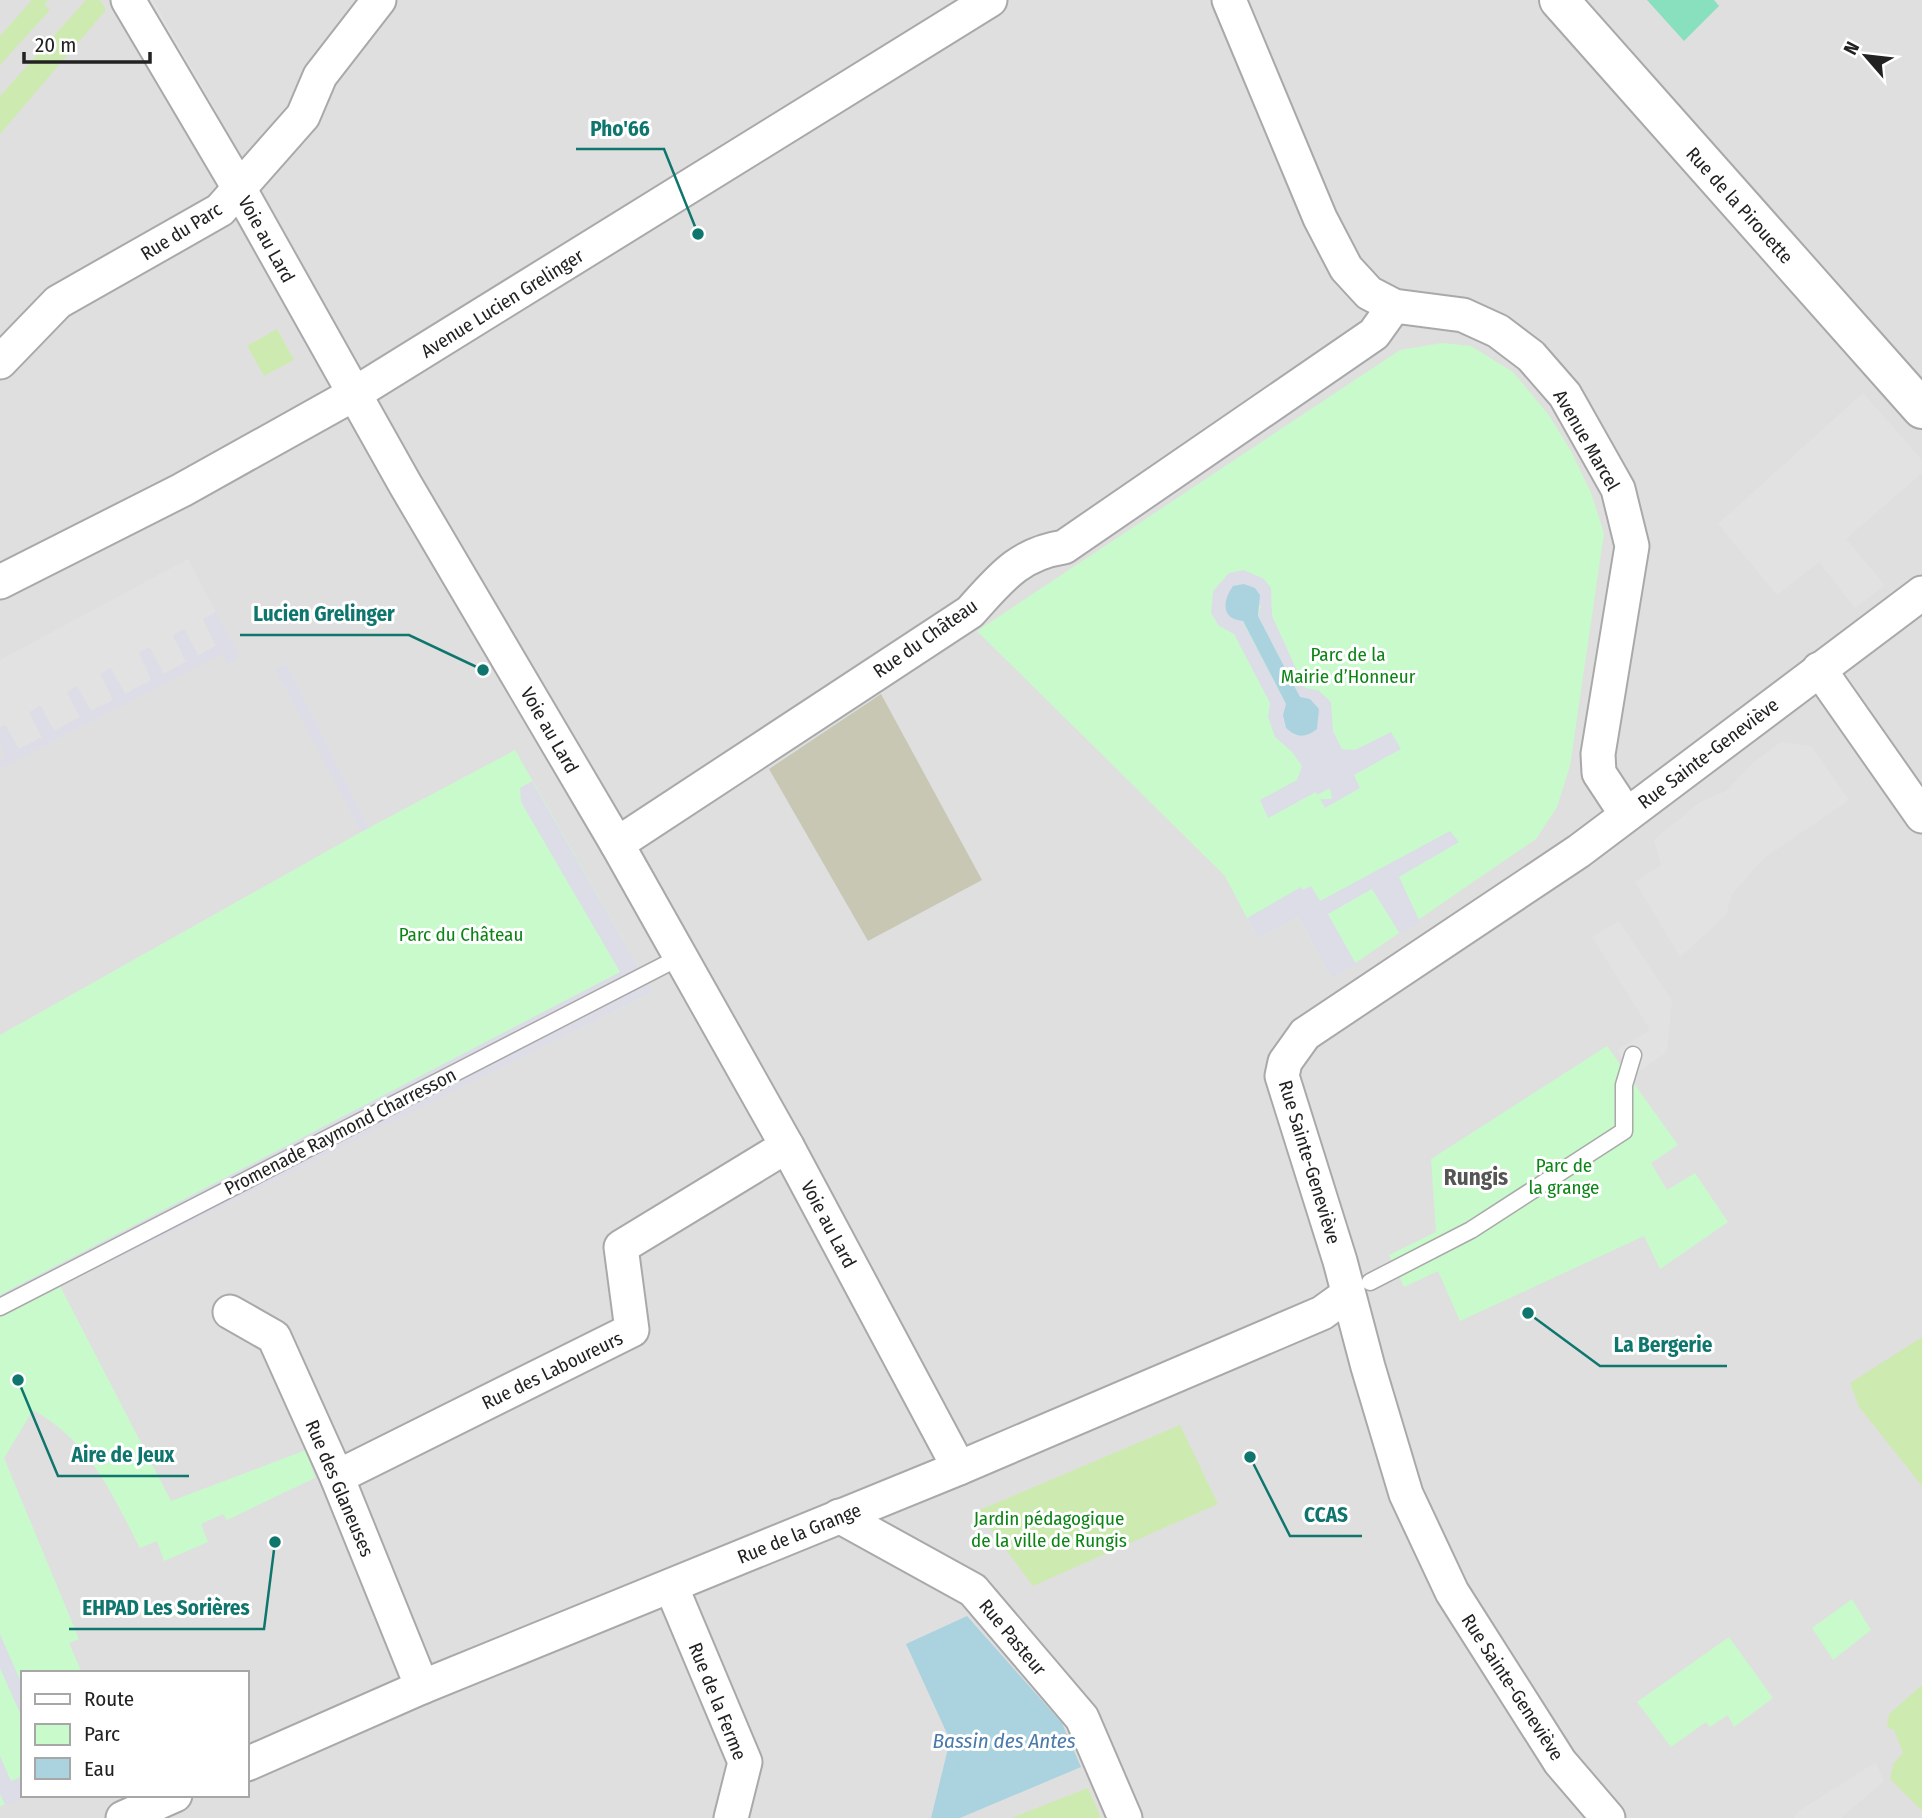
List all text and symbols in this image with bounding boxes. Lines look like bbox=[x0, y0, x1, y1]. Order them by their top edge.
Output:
scale bar bbox=[24, 21, 150, 65]
north arrow bbox=[1831, 21, 1901, 91]
text: 20 m bbox=[35, 32, 76, 58]
text: N bbox=[1839, 38, 1864, 59]
callout: Pho'66 bbox=[576, 107, 664, 149]
text: Pho'66 bbox=[590, 116, 650, 142]
street label: Rue de la Pirouette bbox=[1681, 142, 1798, 268]
street label: Voie au Lard bbox=[233, 192, 300, 287]
street label: Rue du Parc bbox=[136, 197, 226, 265]
street label: Avenue Lucien Grelinger bbox=[417, 244, 588, 363]
street label: Avenue Marcel bbox=[1548, 386, 1625, 495]
callout: Lucien Grelinger bbox=[240, 593, 409, 635]
street label: Rue du Château bbox=[869, 594, 982, 683]
text: Lucien Grelinger bbox=[253, 601, 395, 627]
park label: Parc de la Mairie d’Honneur bbox=[1281, 643, 1416, 688]
street label: Voie au Lard bbox=[516, 683, 583, 777]
street label: Rue Sainte-Geneviève bbox=[1634, 693, 1783, 814]
park label: Parc du Château bbox=[399, 923, 523, 946]
street label: Promenade Raymond Charresson bbox=[221, 1063, 460, 1200]
street label: Rue Sainte-Geneviève bbox=[1274, 1078, 1345, 1247]
park label: Parc de la grange bbox=[1528, 1154, 1600, 1199]
district label: Rungis bbox=[1444, 1163, 1508, 1191]
street label: Voie au Lard bbox=[796, 1177, 861, 1272]
callout: La Bergerie bbox=[1600, 1324, 1727, 1366]
street label: Rue des Laboureurs bbox=[478, 1326, 626, 1415]
text: La Bergerie bbox=[1614, 1332, 1713, 1358]
street label: Rue des Glaneuses bbox=[300, 1416, 379, 1560]
callout: Aire de Jeux bbox=[58, 1434, 189, 1476]
text: Aire de Jeux bbox=[71, 1442, 176, 1468]
callout: CCAS bbox=[1290, 1494, 1362, 1536]
street label: Rue de la Grange bbox=[734, 1498, 864, 1569]
text: CCAS bbox=[1304, 1502, 1348, 1528]
park label: Jardin pédagogique de la ville de Rungis bbox=[971, 1507, 1127, 1552]
callout: EHPAD Les Sorières bbox=[69, 1587, 264, 1629]
text: EHPAD Les Sorières bbox=[82, 1595, 250, 1621]
street label: Rue Pasteur bbox=[974, 1595, 1051, 1680]
street label: Rue Sainte-Geneviève bbox=[1457, 1610, 1568, 1765]
street label: Rue de la Ferme bbox=[684, 1639, 752, 1763]
legend bbox=[21, 1671, 248, 1797]
text: Route bbox=[84, 1686, 134, 1712]
text: Parc bbox=[84, 1721, 120, 1747]
water label: Bassin des Antes bbox=[932, 1728, 1076, 1754]
text: Eau bbox=[84, 1756, 115, 1782]

